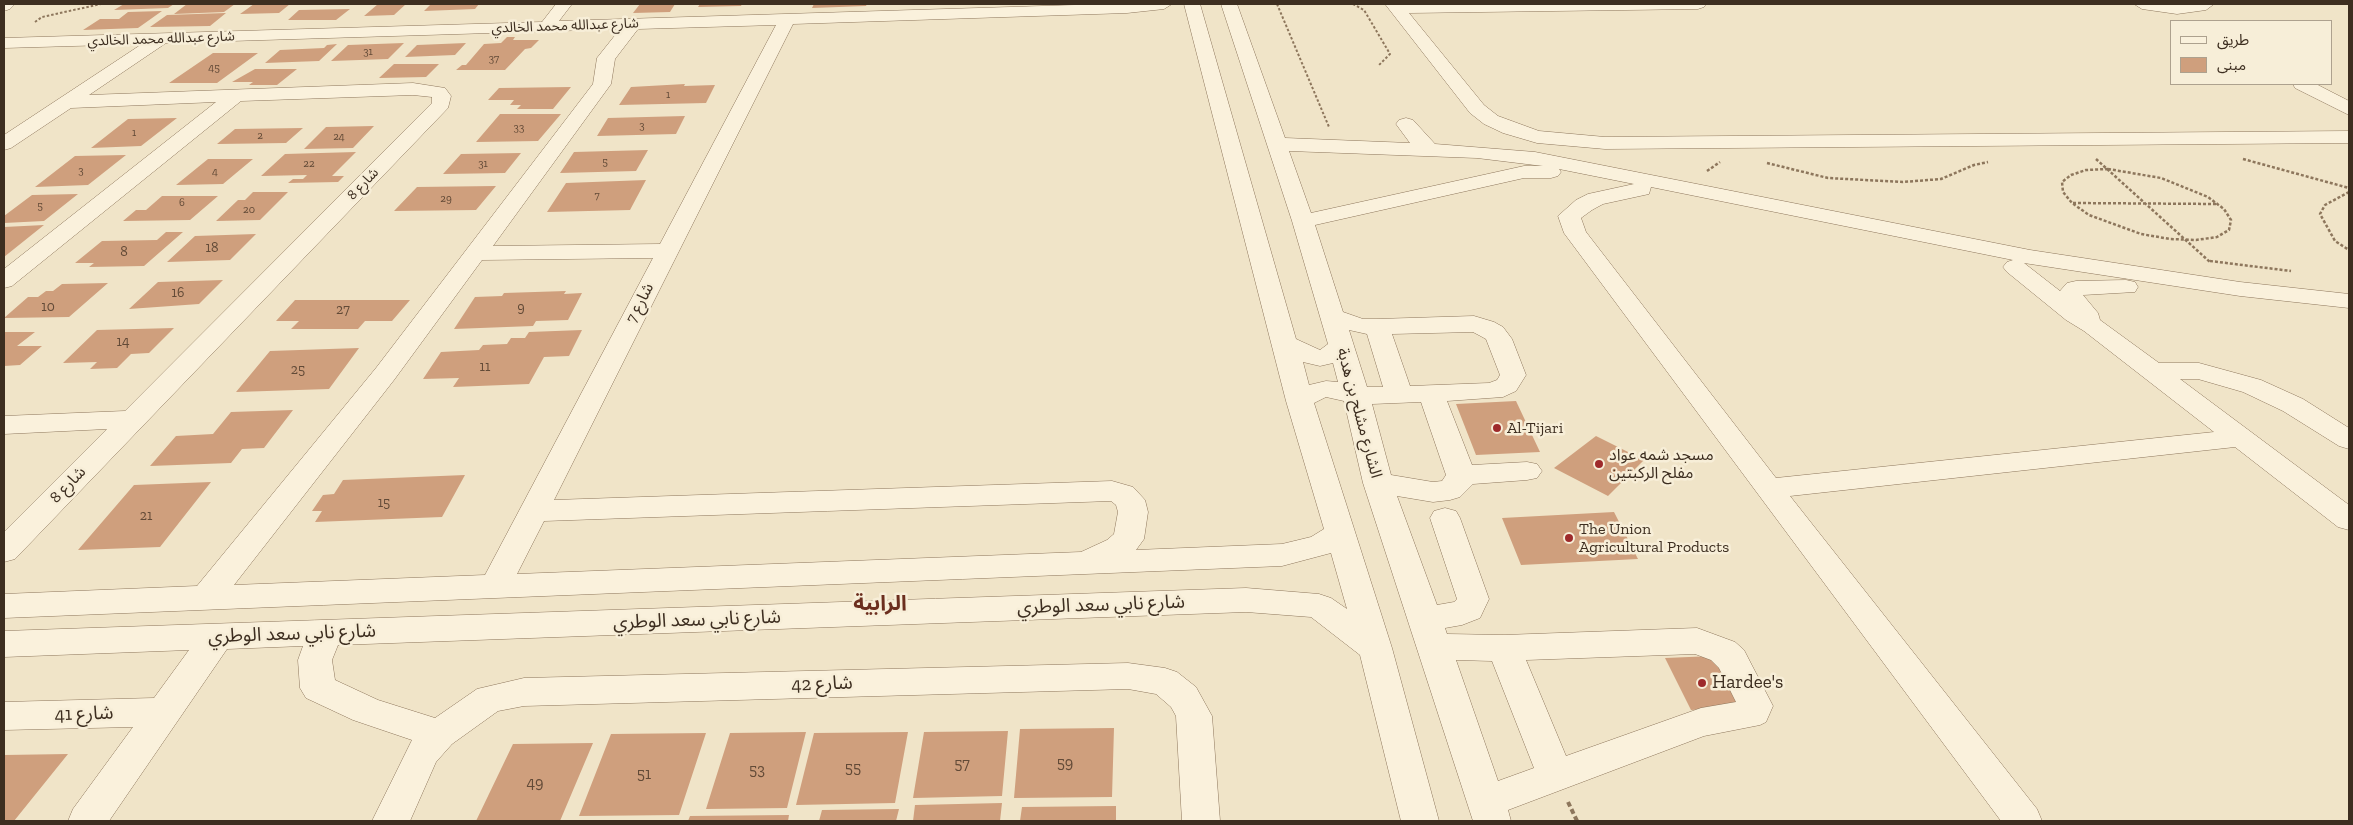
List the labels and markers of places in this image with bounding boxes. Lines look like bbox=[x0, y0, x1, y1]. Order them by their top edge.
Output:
place label: Al-Tijari bbox=[1507, 418, 1563, 438]
marker: Al-Tijari bbox=[1491, 422, 1503, 434]
place label: مسجد شمه عواد مفلح الركبتين bbox=[1609, 445, 1714, 483]
marker: مسجد شمه عواد مفلح الركبتين bbox=[1593, 458, 1605, 470]
place label: The Union Agricultural Products bbox=[1579, 519, 1729, 557]
marker: The Union Agricultural Products bbox=[1563, 532, 1575, 544]
place label: Hardee's bbox=[1712, 672, 1783, 694]
marker: Hardee's bbox=[1696, 677, 1708, 689]

